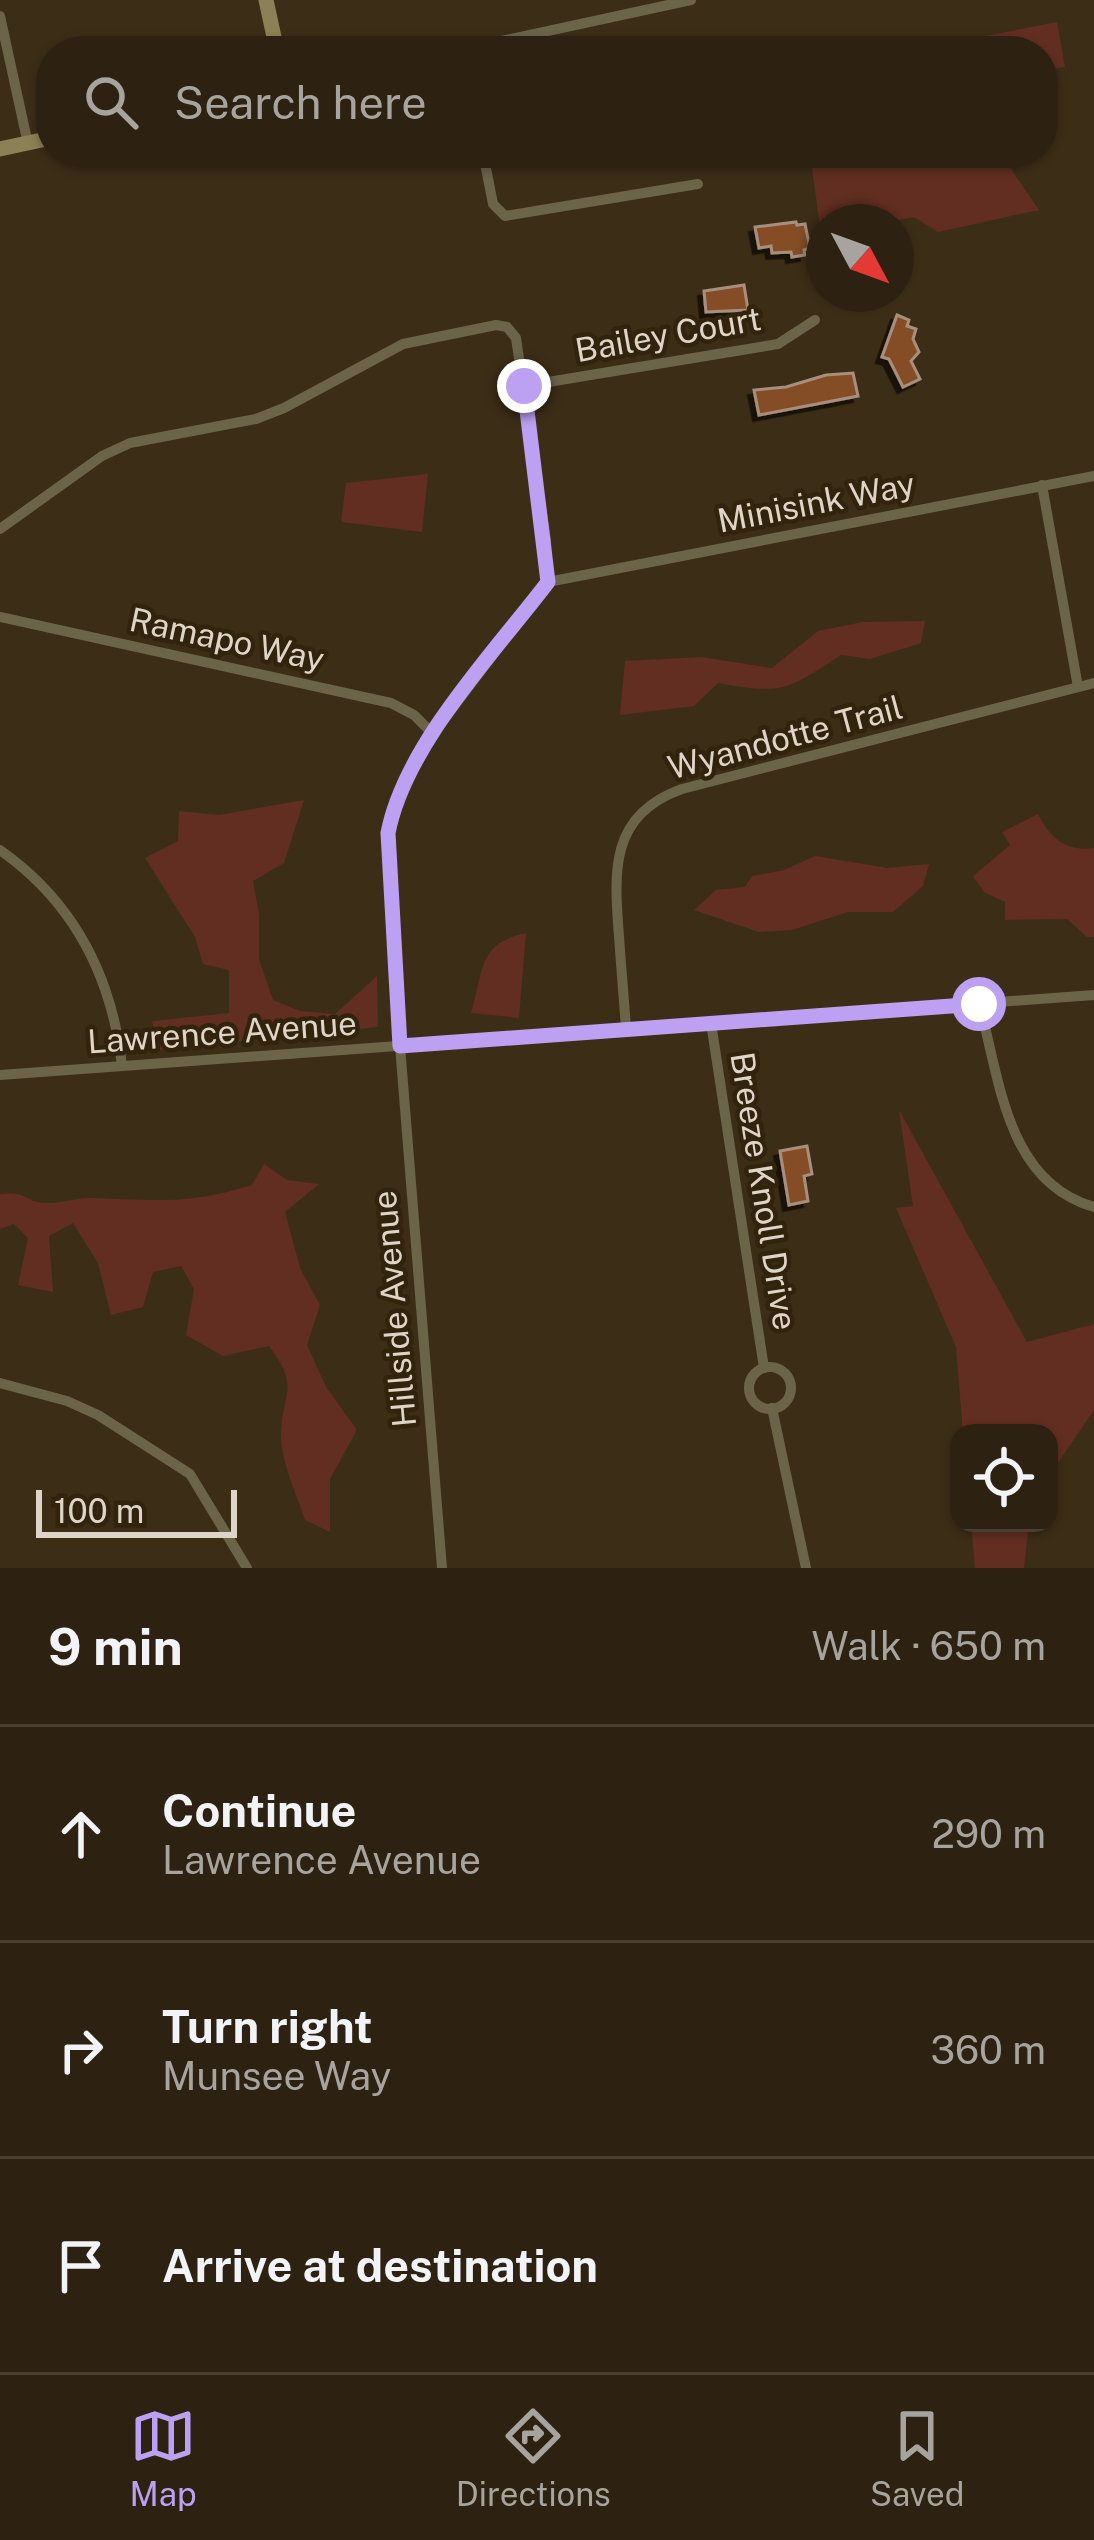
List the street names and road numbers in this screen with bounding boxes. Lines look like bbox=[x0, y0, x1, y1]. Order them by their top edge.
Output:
street label: Bailey Court bbox=[572, 299, 764, 369]
street label: Minisink Way bbox=[714, 464, 918, 540]
street label: Ramapo Way bbox=[126, 600, 328, 678]
street label: Wyandotte Trail bbox=[664, 687, 906, 787]
street label: Lawrence Avenue bbox=[86, 1004, 358, 1060]
street label: Breeze Knoll Drive bbox=[723, 1049, 805, 1333]
street label: Hillside Avenue bbox=[365, 1189, 423, 1429]

